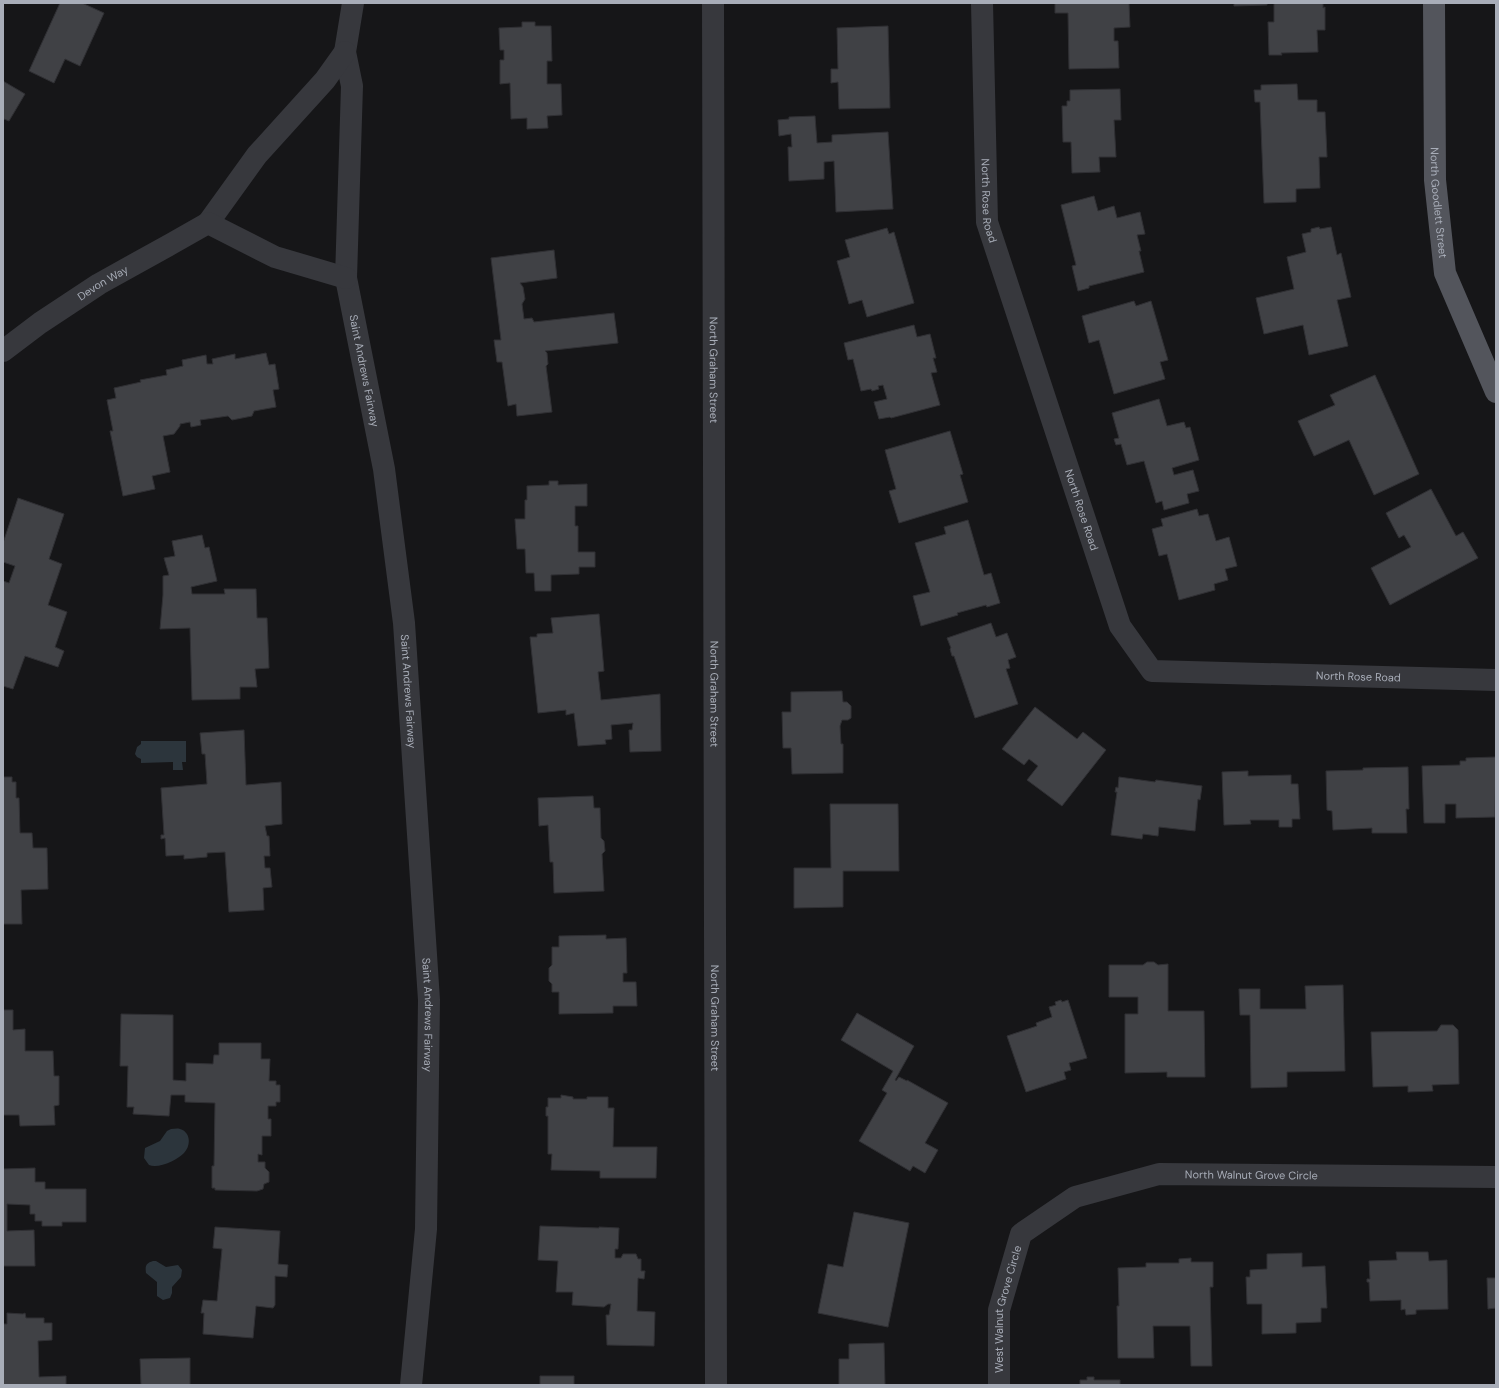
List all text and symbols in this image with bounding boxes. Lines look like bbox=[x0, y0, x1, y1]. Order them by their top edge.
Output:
street label: North Goodlett Street bbox=[1428, 147, 1450, 259]
street label: North Rose Road bbox=[979, 158, 1000, 245]
street label: Devon Way bbox=[75, 262, 131, 303]
street label: Saint Andrews Fairway bbox=[346, 313, 382, 428]
street label: North Graham Street bbox=[707, 317, 721, 423]
street label: North Rose Road bbox=[1062, 467, 1102, 552]
street label: Saint Andrews Fairway bbox=[398, 634, 419, 749]
street label: North Graham Street bbox=[707, 641, 722, 747]
street label: North Rose Road bbox=[1316, 668, 1401, 685]
street label: Saint Andrews Fairway bbox=[419, 957, 436, 1072]
street label: North Graham Street bbox=[708, 965, 722, 1071]
street label: North Walnut Grove Circle bbox=[1185, 1167, 1318, 1182]
street label: West Walnut Grove Circle bbox=[992, 1244, 1024, 1373]

